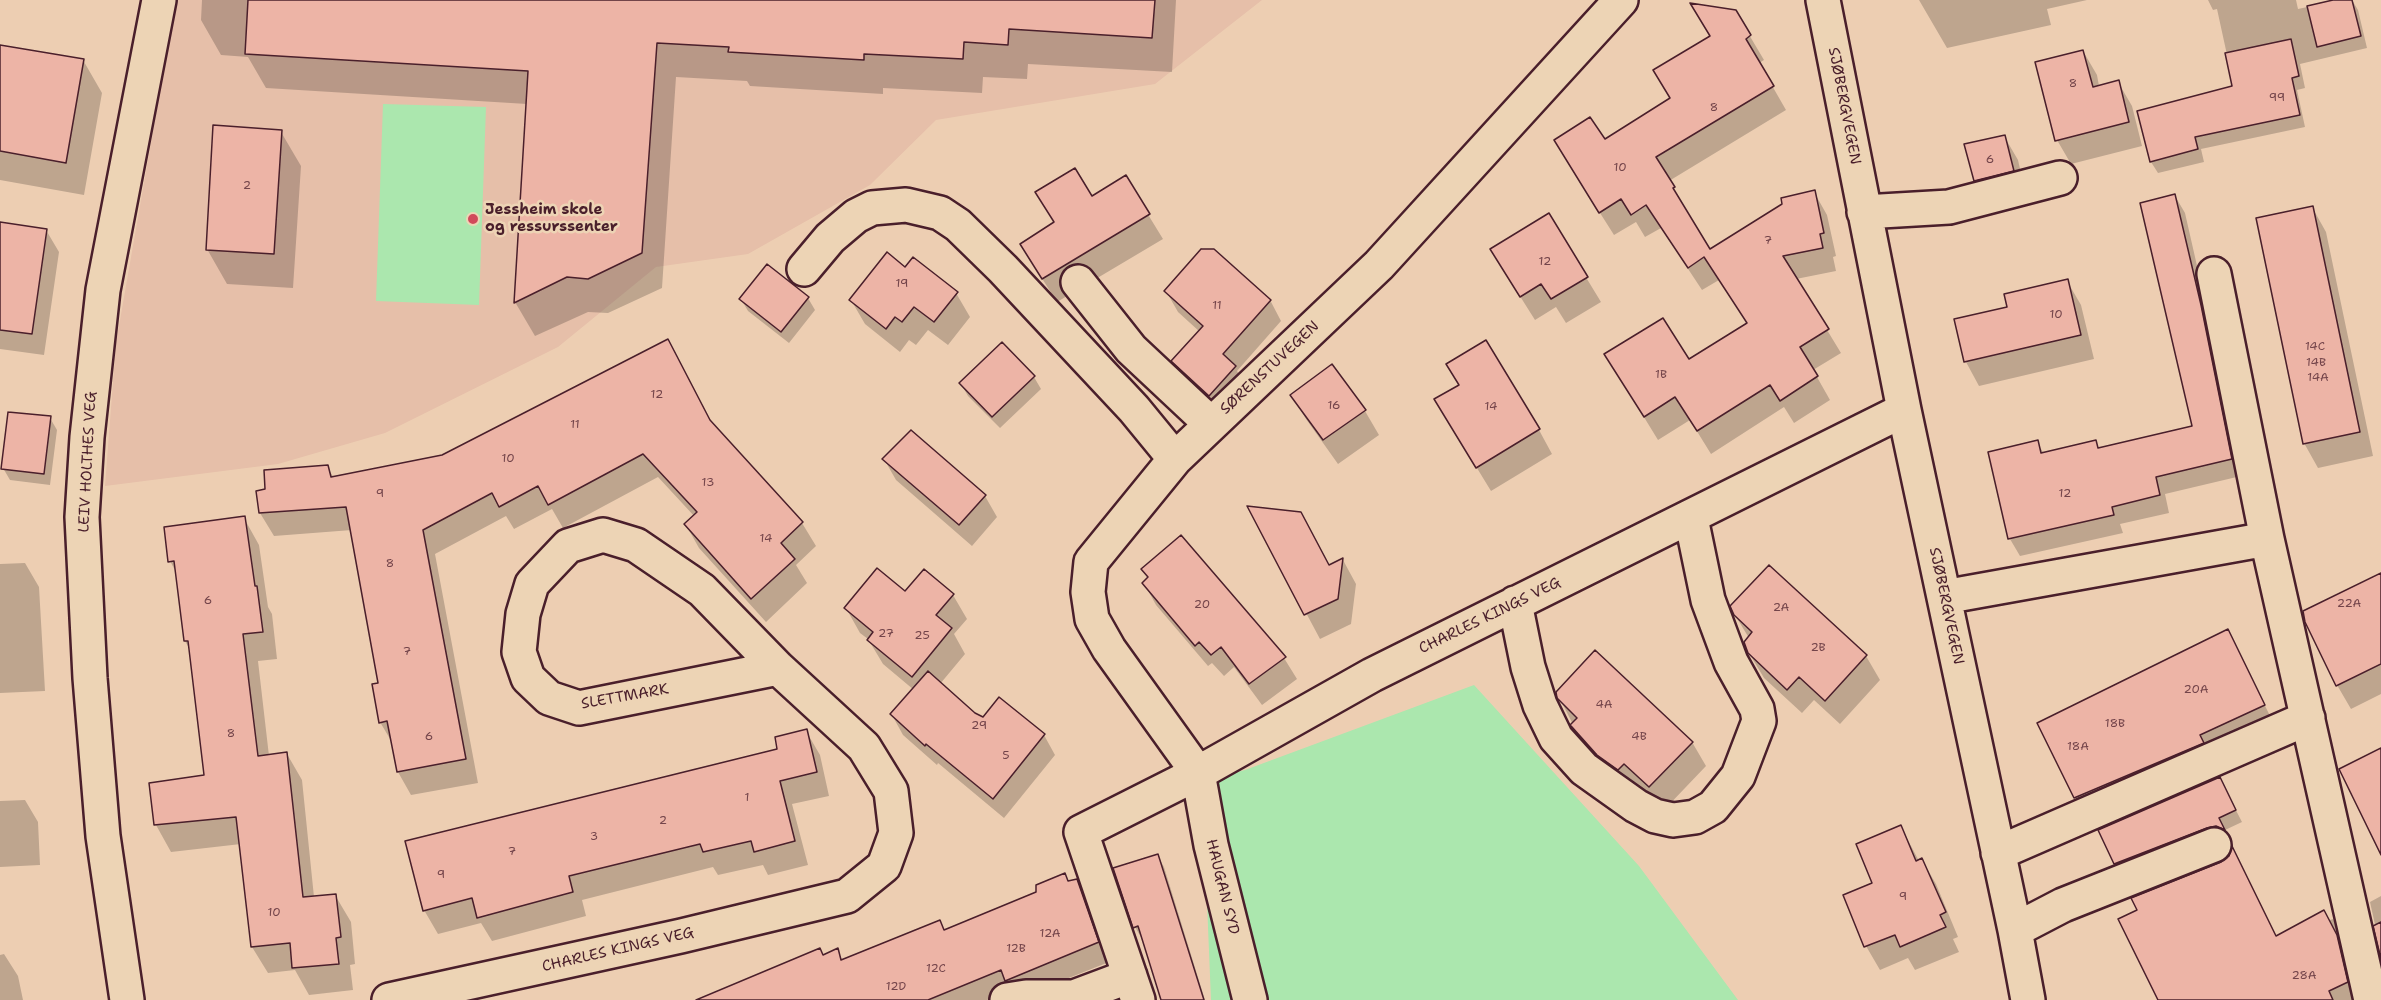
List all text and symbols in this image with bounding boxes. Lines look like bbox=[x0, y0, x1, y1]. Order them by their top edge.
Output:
street label: SJØBERGVEGEN bbox=[1824, 46, 1864, 166]
house number: 8 bbox=[2069, 77, 2077, 91]
house number: 99 bbox=[2269, 91, 2285, 105]
house number: 8 bbox=[1710, 101, 1718, 115]
house number: 6 bbox=[1986, 153, 1994, 167]
house number: 10 bbox=[1613, 161, 1627, 175]
house number: 2 bbox=[243, 179, 251, 193]
place label: Jessheim skole og ressurssenter bbox=[485, 201, 618, 236]
marker: Jessheim skole og ressurssenter bbox=[466, 212, 480, 226]
house number: 7 bbox=[1764, 234, 1772, 248]
house number: 12 bbox=[1539, 255, 1551, 269]
house number: 19 bbox=[896, 277, 908, 291]
house number: 11 bbox=[1212, 299, 1222, 313]
house number: 10 bbox=[2049, 308, 2063, 322]
street label: SØRENSTUVEGEN bbox=[1217, 318, 1323, 418]
house number: 14C bbox=[2305, 340, 2325, 354]
house number: 14B bbox=[2306, 356, 2326, 370]
house number: 1B bbox=[1655, 368, 1667, 382]
house number: 14A bbox=[2307, 371, 2329, 385]
house number: 12 bbox=[651, 388, 663, 402]
street label: LEIV HOLTHES VEG bbox=[75, 391, 101, 533]
house number: 16 bbox=[1327, 399, 1341, 413]
house number: 14 bbox=[1485, 400, 1497, 414]
house number: 11 bbox=[570, 418, 580, 432]
house number: 10 bbox=[501, 452, 515, 466]
house number: 13 bbox=[702, 476, 714, 490]
house number: 9 bbox=[376, 487, 384, 501]
house number: 12 bbox=[2059, 487, 2071, 501]
house number: 14 bbox=[760, 532, 772, 546]
street label: SJØBERGVEGEN bbox=[1925, 546, 1967, 666]
house number: 8 bbox=[386, 557, 394, 571]
street label: CHARLES KINGS VEG bbox=[1416, 574, 1564, 658]
house number: 6 bbox=[204, 594, 212, 608]
house number: 22A bbox=[2337, 597, 2361, 611]
house number: 20 bbox=[1194, 598, 1210, 612]
house number: 2A bbox=[1773, 601, 1789, 615]
house number: 27 bbox=[878, 627, 894, 641]
house number: 25 bbox=[914, 629, 930, 643]
house number: 2B bbox=[1810, 641, 1826, 655]
house number: 7 bbox=[403, 645, 411, 659]
street label: SLETTMARK bbox=[580, 680, 670, 714]
house number: 20A bbox=[2183, 683, 2209, 697]
house number: 4A bbox=[1595, 698, 1613, 712]
house number: 18B bbox=[2105, 717, 2125, 731]
house number: 29 bbox=[971, 719, 987, 733]
house number: 8 bbox=[227, 727, 235, 741]
house number: 6 bbox=[425, 730, 433, 744]
house number: 4B bbox=[1631, 730, 1647, 744]
house number: 18A bbox=[2067, 740, 2089, 754]
house number: 5 bbox=[1002, 749, 1010, 763]
house number: 1 bbox=[744, 791, 750, 805]
house number: 2 bbox=[659, 814, 667, 828]
house number: 3 bbox=[590, 830, 598, 844]
street label: HAUGAN SYD bbox=[1201, 837, 1243, 937]
house number: 7 bbox=[508, 845, 516, 859]
house number: 9 bbox=[437, 868, 445, 882]
house number: 9 bbox=[1899, 890, 1907, 904]
house number: 10 bbox=[267, 906, 281, 920]
street label: CHARLES KINGS VEG bbox=[540, 924, 696, 976]
house number: 12A bbox=[1039, 927, 1061, 941]
house number: 12B bbox=[1006, 942, 1026, 956]
house number: 12C bbox=[926, 962, 946, 976]
house number: 28A bbox=[2291, 969, 2317, 983]
house number: 12D bbox=[886, 980, 906, 994]

